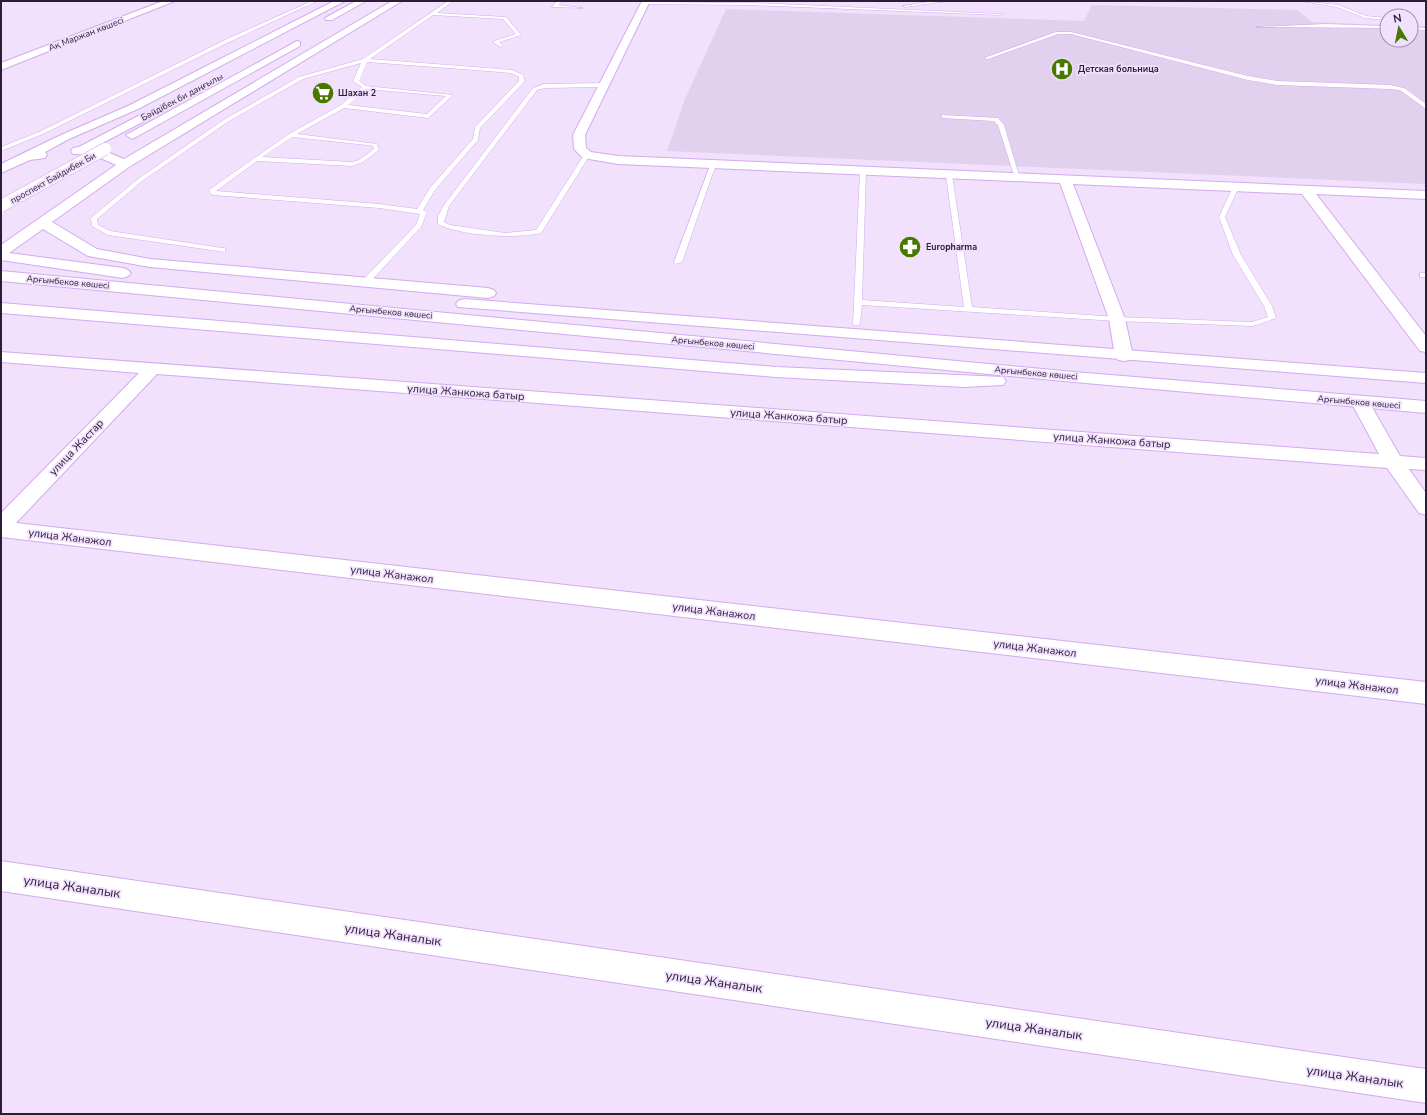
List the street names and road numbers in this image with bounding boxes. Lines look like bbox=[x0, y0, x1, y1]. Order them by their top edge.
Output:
street label: Ақ Маржан көшесі bbox=[47, 14, 125, 54]
street label: Бәйдібек би даңғылы bbox=[139, 70, 225, 124]
street label: проспект Байдибек Би bbox=[8, 149, 98, 207]
street label: Арғынбеков көшесі bbox=[26, 272, 110, 292]
street label: Арғынбеков көшесі bbox=[349, 302, 433, 322]
street label: Арғынбеков көшесі bbox=[671, 333, 755, 353]
street label: Арғынбеков көшесі bbox=[994, 363, 1078, 383]
street label: улица Жанкожа батыр bbox=[407, 381, 525, 404]
street label: Арғынбеков көшесі bbox=[1317, 392, 1401, 412]
street label: улица Жанкожа батыр bbox=[730, 405, 848, 428]
street label: улица Жастар bbox=[46, 416, 107, 479]
street label: улица Жанкожа батыр bbox=[1053, 429, 1171, 452]
street label: улица Жанажол bbox=[28, 525, 112, 550]
street label: улица Жанажол bbox=[350, 562, 434, 587]
street label: улица Жанажол bbox=[672, 599, 756, 624]
street label: улица Жанажол bbox=[993, 636, 1077, 661]
street label: улица Жанажол bbox=[1315, 673, 1399, 698]
street label: улица Жаналык bbox=[22, 871, 122, 903]
street label: улица Жаналык bbox=[343, 919, 443, 951]
street label: улица Жаналык bbox=[664, 966, 764, 998]
street label: улица Жаналык bbox=[984, 1013, 1084, 1045]
street label: улица Жаналык bbox=[1305, 1061, 1405, 1093]

